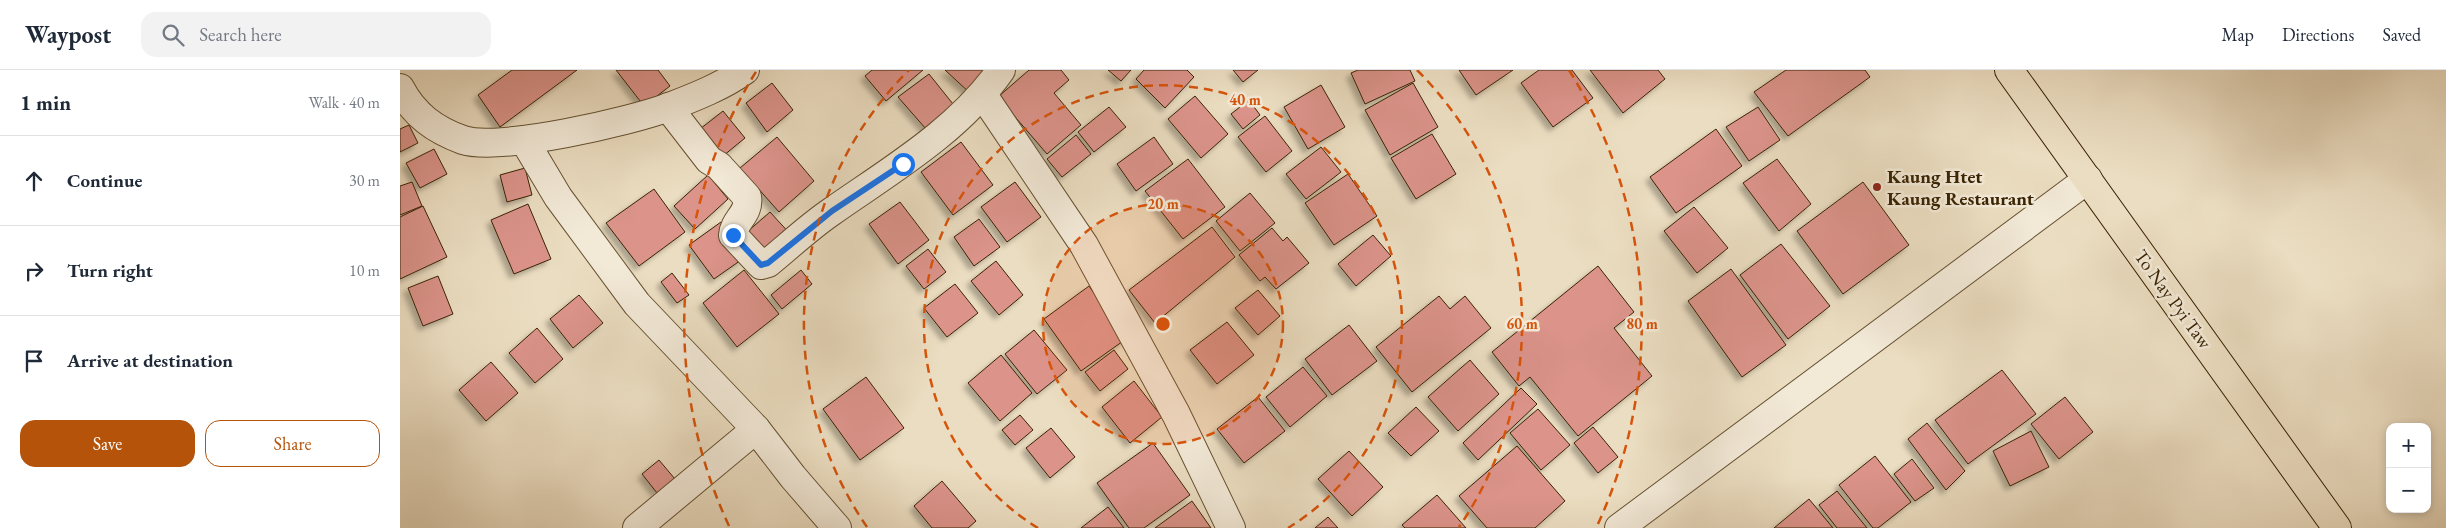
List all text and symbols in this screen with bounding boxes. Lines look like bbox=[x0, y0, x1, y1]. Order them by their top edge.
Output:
search box bbox=[141, 12, 491, 57]
text: Waypost bbox=[25, 19, 111, 50]
icon: search bbox=[159, 21, 187, 49]
text: Search here bbox=[199, 22, 282, 47]
text: Map bbox=[2222, 23, 2254, 46]
text: Directions bbox=[2282, 23, 2354, 46]
text: Saved bbox=[2382, 23, 2421, 46]
text: 1 min bbox=[20, 89, 71, 116]
text: 40 m bbox=[1229, 90, 1261, 109]
text: Walk · 40 m bbox=[309, 92, 380, 113]
route start bbox=[892, 153, 915, 176]
place label: Kaung Htet Kaung Restaurant bbox=[1887, 164, 2034, 211]
icon: ahead bbox=[20, 167, 48, 195]
text: Continue bbox=[67, 168, 142, 193]
text: 30 m bbox=[349, 170, 380, 191]
marker: Kaung Htet Kaung Restaurant bbox=[1871, 181, 1883, 193]
text: 20 m bbox=[1147, 194, 1179, 213]
route end bbox=[722, 224, 745, 247]
street label: To Nay Pyi Taw bbox=[2129, 244, 2218, 354]
icon: right bbox=[20, 257, 48, 285]
text: Turn right bbox=[67, 258, 153, 283]
text: 10 m bbox=[349, 260, 380, 281]
text: 60 m bbox=[1506, 314, 1538, 333]
text: 80 m bbox=[1626, 314, 1658, 333]
centre of rings bbox=[1154, 315, 1172, 333]
icon: arrive bbox=[20, 347, 48, 375]
text: Arrive at destination bbox=[67, 348, 233, 373]
button: Save bbox=[20, 420, 195, 467]
button: Share bbox=[205, 420, 380, 467]
map controls bbox=[2386, 423, 2431, 513]
button: + bbox=[2386, 423, 2431, 468]
button: − bbox=[2386, 468, 2431, 513]

